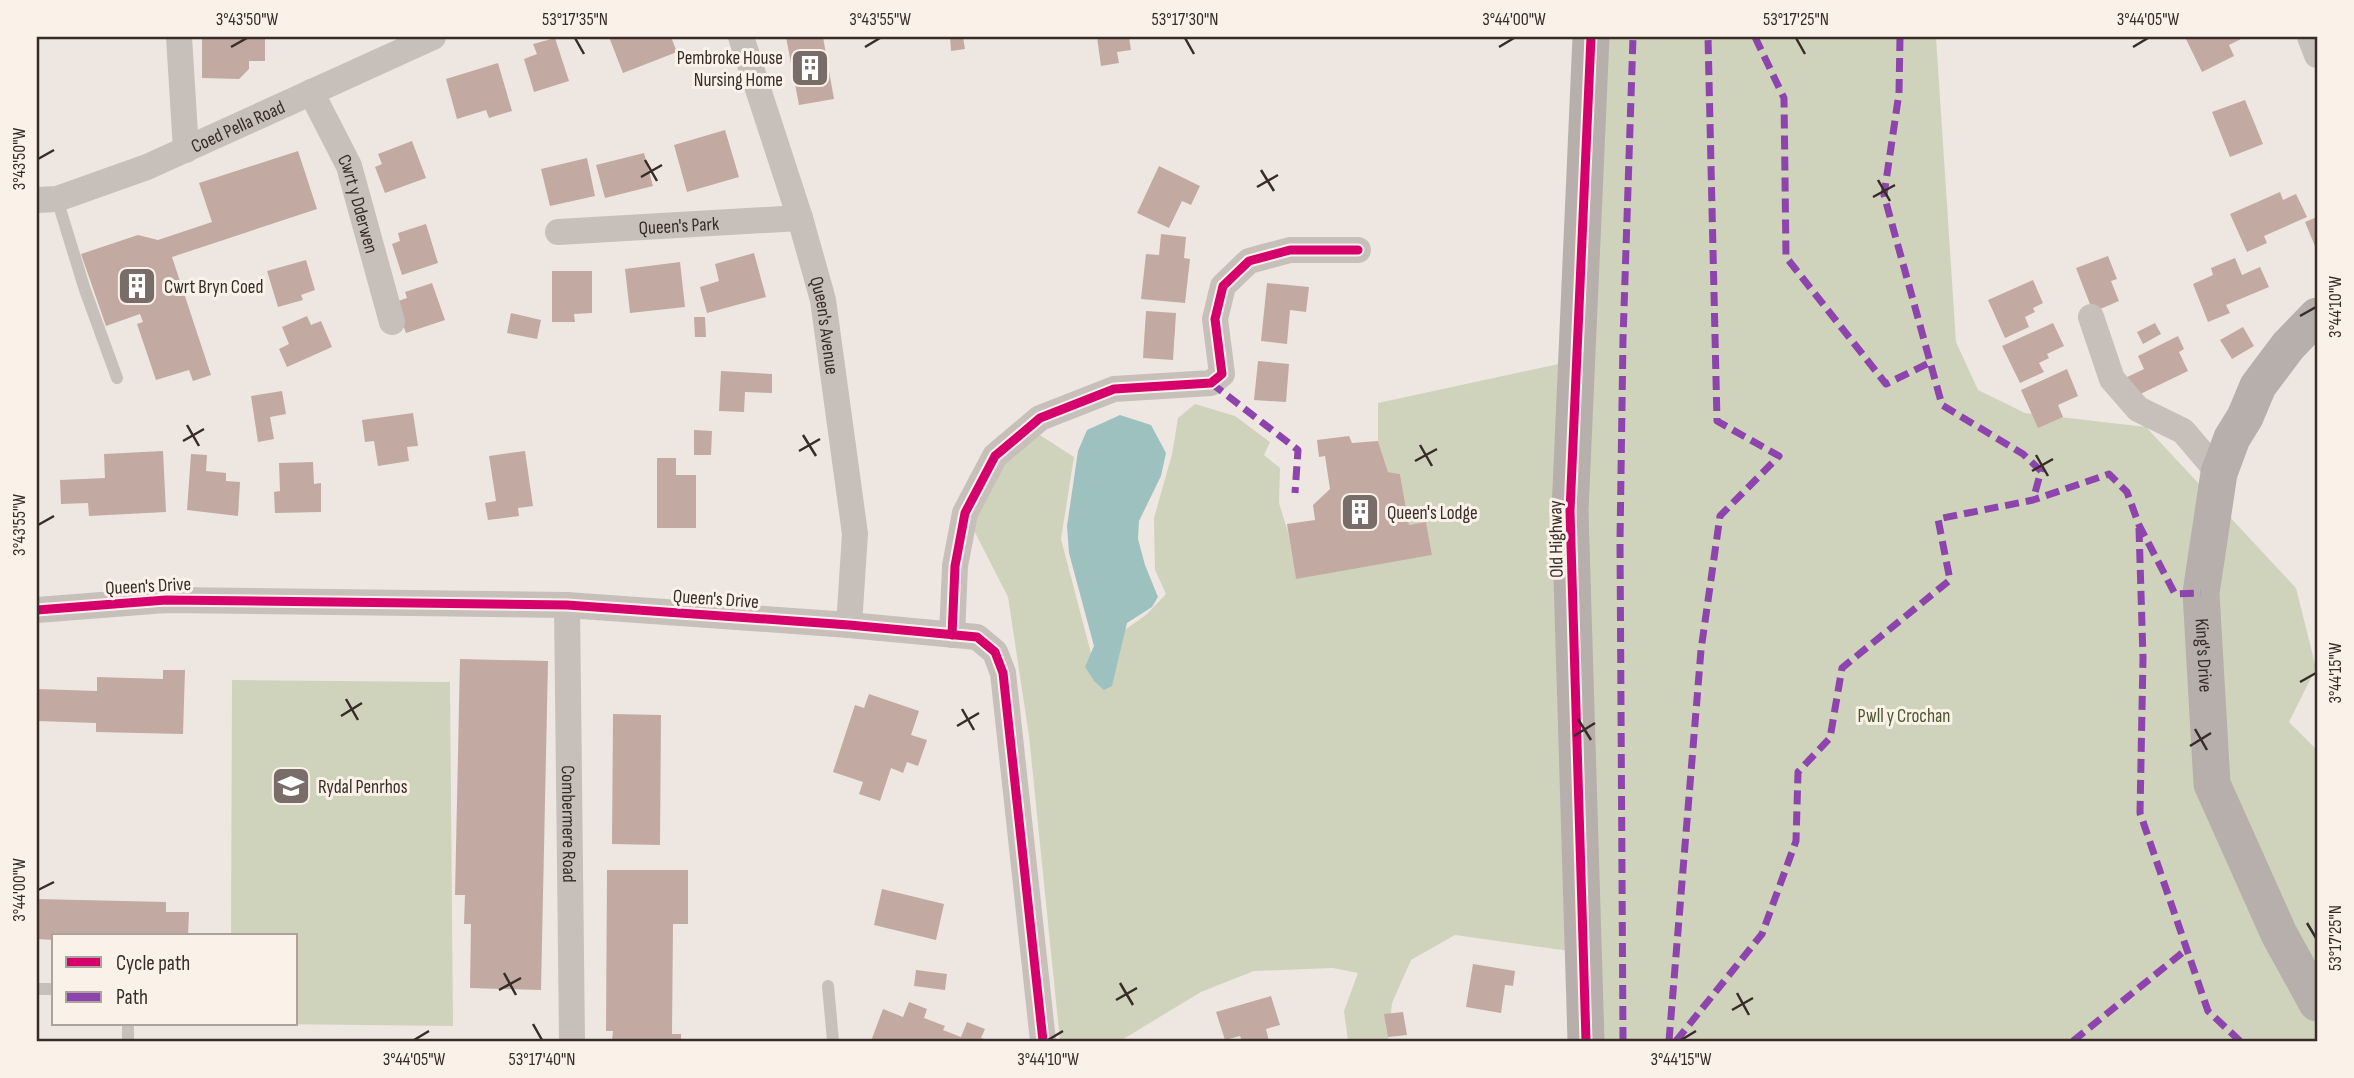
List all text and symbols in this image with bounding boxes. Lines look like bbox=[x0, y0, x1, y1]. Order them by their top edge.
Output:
text: 3°43'50"W bbox=[216, 9, 279, 30]
text: 53°17'35"N bbox=[542, 9, 608, 30]
text: 3°43'55"W bbox=[849, 9, 911, 30]
text: 53°17'30"N bbox=[1152, 9, 1218, 30]
text: 3°44'00"W bbox=[1482, 9, 1546, 30]
text: 53°17'25"N bbox=[1763, 9, 1829, 30]
text: 3°44'05"W bbox=[2117, 9, 2180, 30]
place label: Pembroke House Nursing Home bbox=[677, 47, 783, 92]
building icon: Pembroke House Nursing Home bbox=[789, 47, 831, 89]
street label: Coed Pella Road bbox=[188, 96, 289, 158]
text: 3°43'50"W bbox=[9, 127, 30, 190]
street label: Cwrt y Dderwen bbox=[332, 151, 382, 256]
street label: Queen's Park bbox=[638, 213, 721, 240]
building icon: Cwrt Bryn Coed bbox=[116, 265, 158, 307]
street label: Queen's Avenue bbox=[804, 274, 843, 376]
place label: Cwrt Bryn Coed bbox=[164, 276, 263, 299]
text: 3°44'10"W bbox=[2325, 276, 2346, 338]
building icon: Queen's Lodge bbox=[1339, 491, 1381, 533]
text: 3°43'55"W bbox=[9, 494, 30, 556]
street label: Old Highway bbox=[1544, 499, 1569, 578]
place label: Queen's Lodge bbox=[1387, 502, 1478, 525]
street label: Queen's Drive bbox=[105, 573, 192, 600]
street label: Queen's Drive bbox=[672, 585, 760, 614]
street label: King's Drive bbox=[2189, 618, 2217, 693]
text: 3°44'15"W bbox=[2325, 642, 2346, 703]
park label: Pwll y Crochan bbox=[1858, 705, 1950, 728]
school or university icon: Rydal Penrhos bbox=[270, 765, 312, 807]
street label: Combermere Road bbox=[556, 765, 580, 883]
place label: Rydal Penrhos bbox=[318, 776, 408, 799]
text: 3°44'00"W bbox=[9, 858, 30, 922]
text: 53°17'25"N bbox=[2325, 905, 2346, 971]
legend bbox=[52, 934, 298, 1026]
text: Cycle path bbox=[116, 951, 190, 976]
text: Path bbox=[116, 985, 148, 1010]
text: 3°44'05"W bbox=[383, 1049, 446, 1070]
text: 53°17'40"N bbox=[509, 1049, 575, 1070]
text: 3°44'10"W bbox=[1017, 1049, 1079, 1070]
text: 3°44'15"W bbox=[1651, 1049, 1712, 1070]

